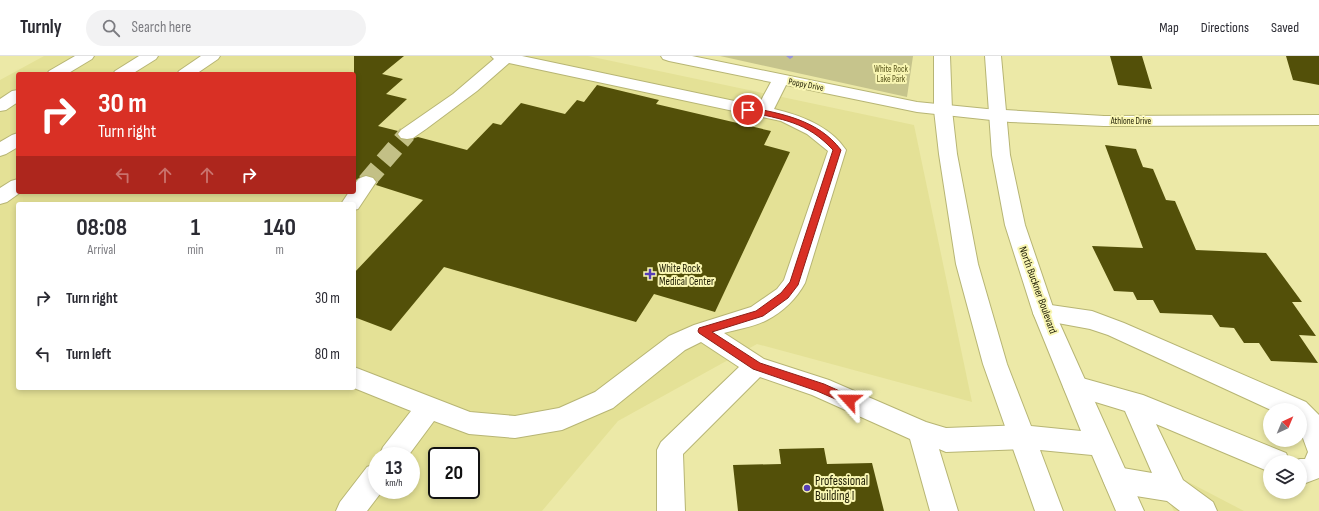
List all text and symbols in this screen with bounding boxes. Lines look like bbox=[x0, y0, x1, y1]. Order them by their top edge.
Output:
search box bbox=[86, 10, 366, 46]
text: Turnly bbox=[20, 16, 62, 39]
icon: search bbox=[100, 17, 122, 39]
text: Search here bbox=[132, 18, 191, 37]
text: Map bbox=[1159, 19, 1179, 36]
text: Directions bbox=[1201, 19, 1249, 36]
text: Saved bbox=[1271, 19, 1299, 36]
park label: White Rock Lake Park bbox=[874, 64, 909, 85]
street label: Poppy Drive bbox=[788, 76, 825, 94]
text: 30 m bbox=[98, 87, 147, 120]
icon: right bbox=[32, 88, 84, 140]
pin bbox=[731, 93, 765, 127]
icon: arrive bbox=[737, 99, 759, 121]
street label: Athlone Drive bbox=[1110, 116, 1152, 127]
text: Turn right bbox=[98, 121, 156, 142]
icon: left bbox=[112, 164, 134, 186]
icon: ahead bbox=[154, 164, 176, 186]
icon: ahead bbox=[196, 164, 218, 186]
icon: right bbox=[238, 164, 260, 186]
text: 08:08 bbox=[76, 213, 127, 242]
text: 1 bbox=[191, 213, 200, 242]
text: 140 bbox=[264, 213, 296, 242]
text: Arrival bbox=[88, 242, 116, 258]
text: min bbox=[187, 242, 204, 258]
text: m bbox=[276, 242, 284, 258]
street label: North Buckner Boulevard bbox=[1016, 245, 1060, 336]
place label: White Rock Medical Center bbox=[659, 262, 714, 288]
marker: White Rock Medical Center bbox=[644, 268, 656, 280]
icon: right bbox=[32, 287, 54, 309]
text: Turn right bbox=[66, 289, 118, 308]
text: 30 m bbox=[315, 289, 340, 308]
icon: left bbox=[32, 343, 54, 365]
text: Turn left bbox=[66, 345, 111, 364]
text: 80 m bbox=[315, 345, 340, 364]
position arrow bbox=[828, 379, 870, 421]
north arrow bbox=[1263, 403, 1307, 447]
map controls bbox=[1263, 403, 1307, 499]
speed limit sign: 20 bbox=[428, 447, 480, 499]
button: layers bbox=[1263, 455, 1307, 499]
text: 13 bbox=[386, 456, 402, 480]
place label: Professional Building I bbox=[815, 473, 868, 504]
text: km/h bbox=[385, 477, 403, 489]
marker: Professional Building I bbox=[802, 483, 812, 493]

